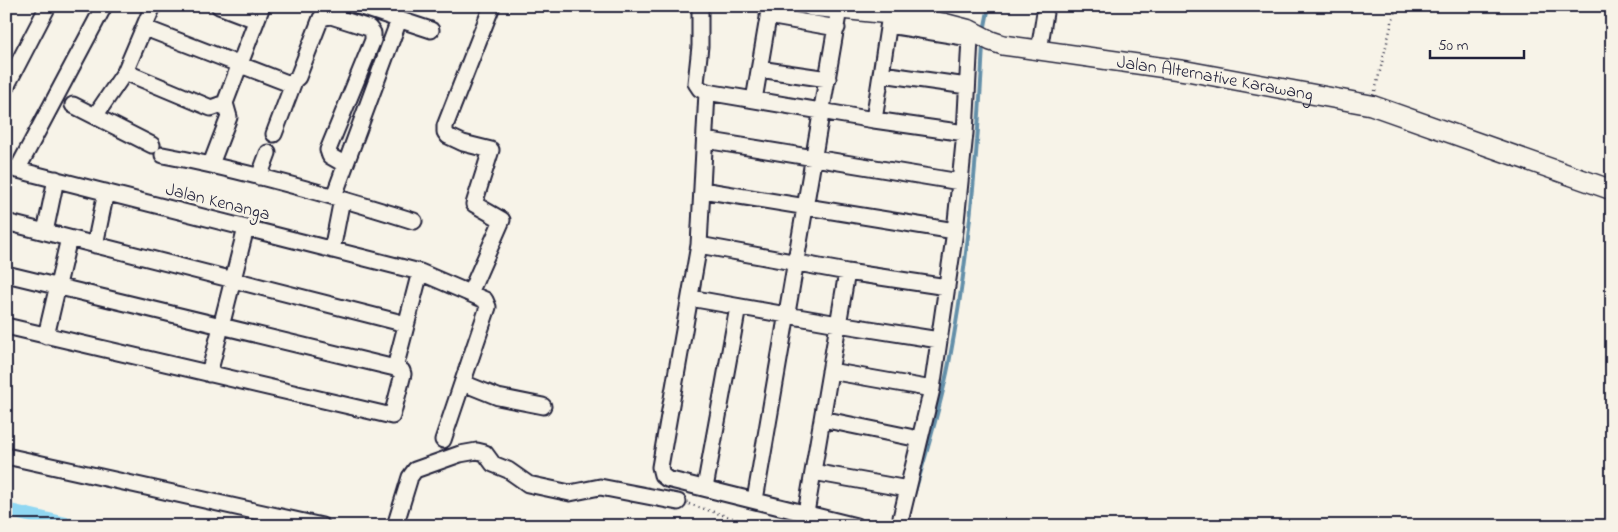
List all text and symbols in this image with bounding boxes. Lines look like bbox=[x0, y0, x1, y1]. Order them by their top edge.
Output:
scale bar bbox=[1430, 28, 1524, 60]
text: 50 m bbox=[1438, 35, 1469, 57]
street label: Jalan Alternative Karawang bbox=[1115, 50, 1315, 110]
street label: Jalan Kenanga bbox=[162, 177, 272, 229]

